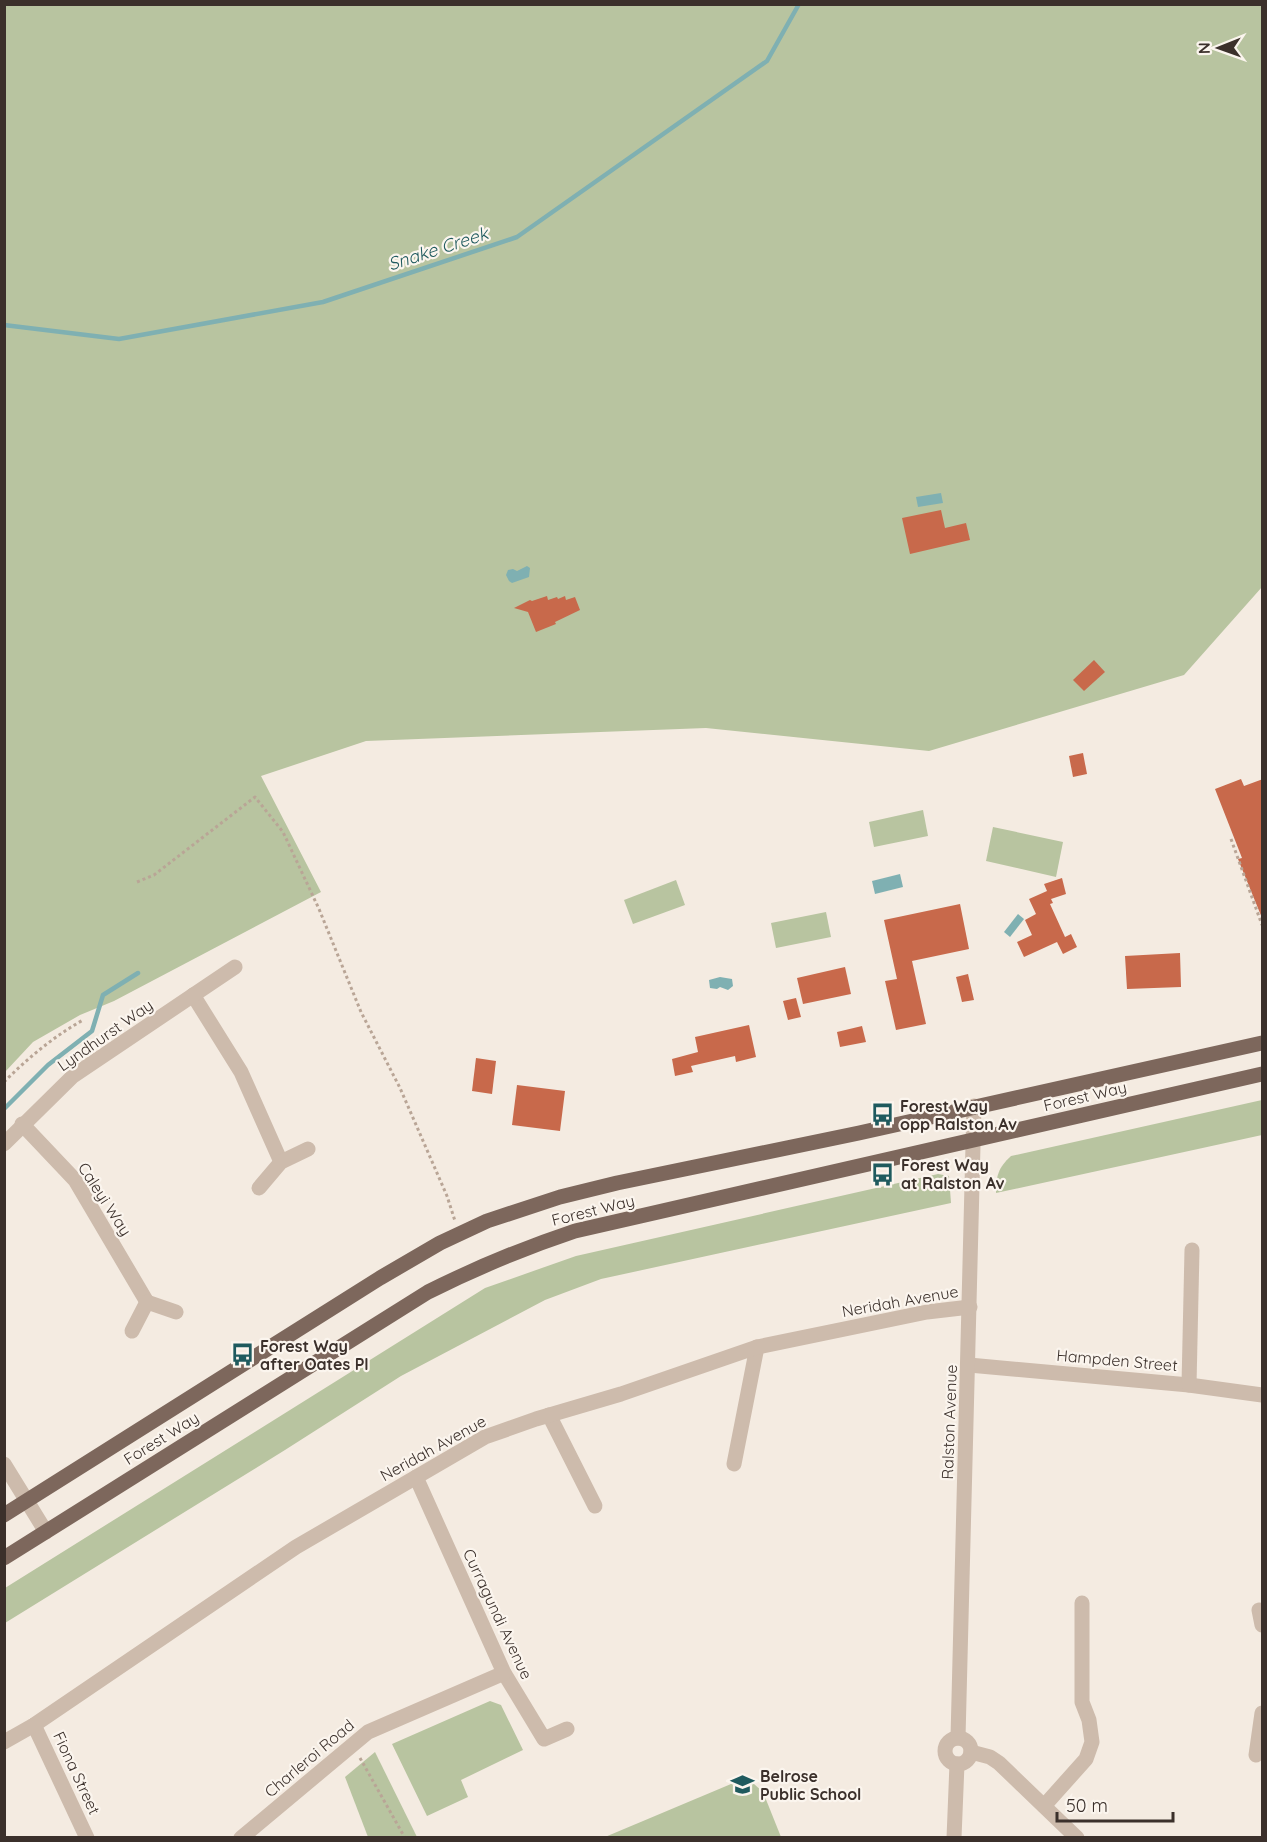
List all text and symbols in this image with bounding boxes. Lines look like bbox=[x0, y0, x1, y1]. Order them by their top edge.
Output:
north arrow bbox=[1189, 18, 1249, 78]
text: N bbox=[1194, 42, 1214, 54]
water label: Snake Creek bbox=[385, 221, 492, 276]
street label: Lyndhurst Way bbox=[53, 995, 157, 1075]
street label: Forest Way bbox=[1041, 1077, 1129, 1115]
place label: Forest Way opp Ralston Av bbox=[900, 1096, 1017, 1134]
bus stop icon: Forest Way opp Ralston Av bbox=[869, 1102, 895, 1128]
place label: Forest Way at Ralston Av bbox=[901, 1155, 1004, 1193]
street label: Caleyi Way bbox=[74, 1158, 136, 1240]
bus stop icon: Forest Way at Ralston Av bbox=[870, 1161, 896, 1187]
street label: Forest Way bbox=[549, 1190, 637, 1230]
street label: Neridah Avenue bbox=[840, 1281, 960, 1321]
place label: Forest Way after Oates Pl bbox=[260, 1336, 369, 1374]
bus stop icon: Forest Way after Oates Pl bbox=[229, 1342, 255, 1368]
street label: Hampden Street bbox=[1056, 1345, 1178, 1375]
street label: Ralston Avenue bbox=[937, 1364, 961, 1480]
street label: Forest Way bbox=[120, 1407, 202, 1469]
street label: Neridah Avenue bbox=[377, 1411, 489, 1485]
street label: Curragundi Avenue bbox=[459, 1546, 537, 1682]
street label: Charleroi Road bbox=[260, 1715, 358, 1801]
street label: Fiona Street bbox=[49, 1728, 105, 1818]
place label: Belrose Public School bbox=[760, 1766, 861, 1804]
school or university icon: Belrose Public School bbox=[729, 1772, 755, 1798]
scale bar bbox=[1057, 1785, 1172, 1823]
text: 50 m bbox=[1066, 1794, 1108, 1817]

